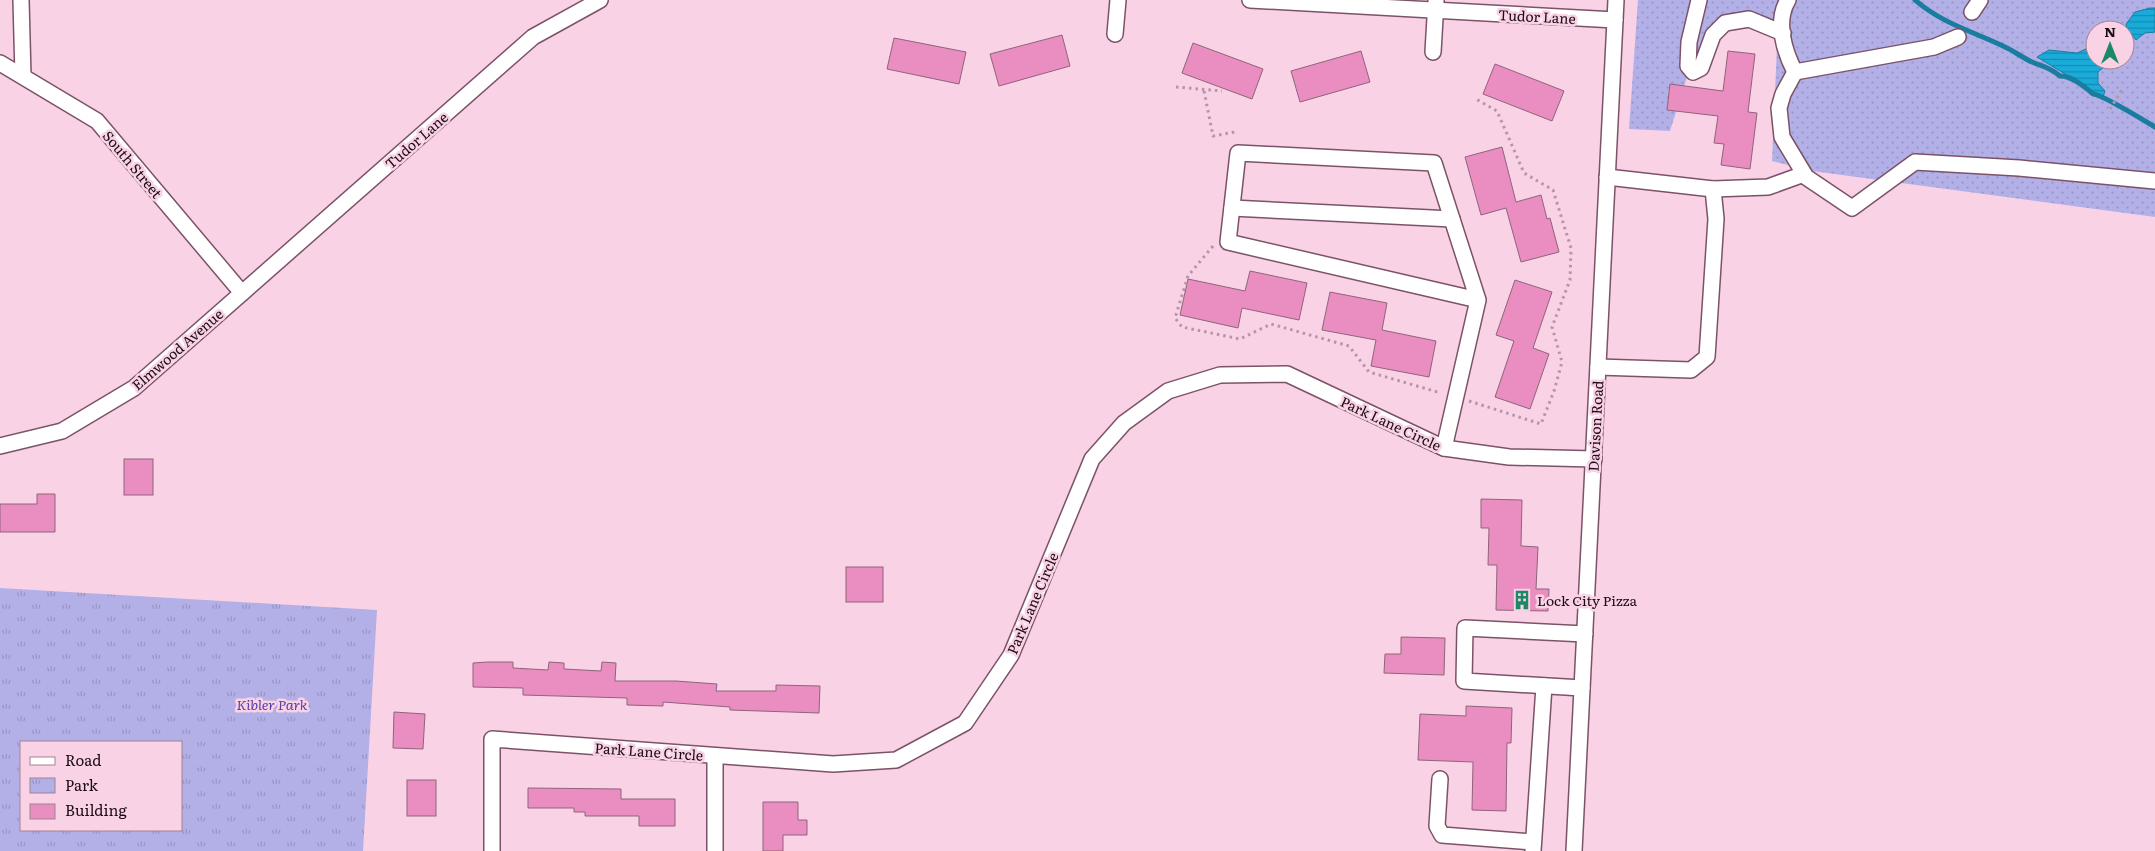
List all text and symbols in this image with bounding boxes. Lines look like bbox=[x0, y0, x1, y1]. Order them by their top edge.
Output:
street label: Tudor Lane bbox=[1498, 4, 1576, 28]
north arrow bbox=[2085, 20, 2135, 70]
text: N bbox=[2104, 21, 2116, 41]
street label: Tudor Lane bbox=[380, 107, 452, 173]
street label: South Street bbox=[99, 126, 167, 202]
street label: Elmwood Avenue bbox=[127, 304, 227, 394]
street label: Davison Road bbox=[1583, 380, 1607, 472]
street label: Park Lane Circle bbox=[1338, 391, 1444, 455]
street label: Park Lane Circle bbox=[1002, 549, 1062, 657]
building icon: Lock City Pizza bbox=[1511, 589, 1533, 611]
place label: Lock City Pizza bbox=[1537, 590, 1638, 610]
park label: Kibler Park bbox=[237, 694, 308, 714]
street label: Park Lane Circle bbox=[594, 737, 704, 765]
legend bbox=[20, 741, 182, 831]
text: Road bbox=[65, 748, 101, 771]
text: Park bbox=[65, 773, 99, 796]
text: Building bbox=[65, 798, 127, 821]

